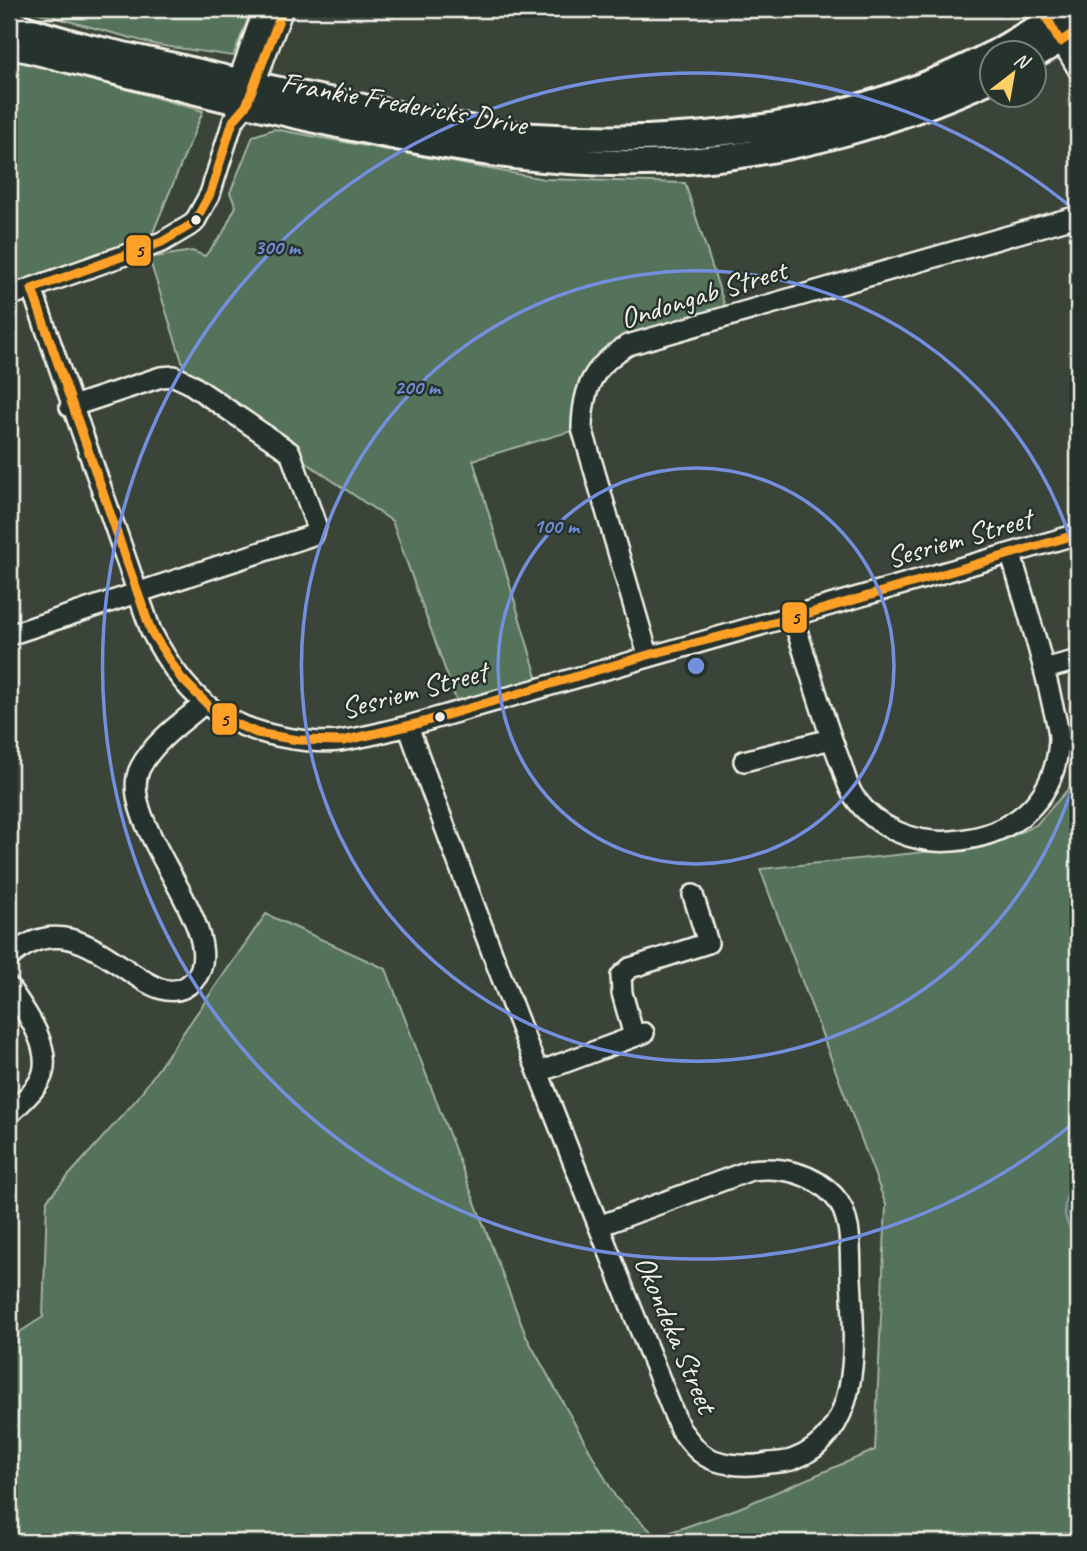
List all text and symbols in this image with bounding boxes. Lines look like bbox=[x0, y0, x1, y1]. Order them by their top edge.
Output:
north arrow bbox=[978, 38, 1048, 108]
text: N bbox=[1010, 47, 1035, 75]
street label: Frankie Fredericks Drive bbox=[278, 63, 532, 144]
unlabelled marker bbox=[189, 213, 203, 227]
line badge: 5 bbox=[125, 234, 152, 267]
text: 300 m bbox=[254, 234, 302, 260]
text: 5 bbox=[135, 239, 145, 263]
street label: Ondongab Street bbox=[615, 250, 794, 337]
text: 200 m bbox=[394, 374, 442, 400]
street label: Sesriem Street bbox=[882, 498, 1040, 577]
text: 100 m bbox=[533, 513, 581, 539]
line badge: 5 bbox=[781, 601, 808, 634]
text: 5 bbox=[791, 606, 801, 630]
street label: Sesriem Street bbox=[337, 651, 495, 728]
centre of rings bbox=[684, 654, 708, 678]
line badge: 5 bbox=[211, 702, 238, 736]
text: 5 bbox=[220, 708, 230, 732]
unlabelled marker bbox=[433, 710, 447, 724]
street label: Okondeka Street bbox=[626, 1250, 727, 1421]

